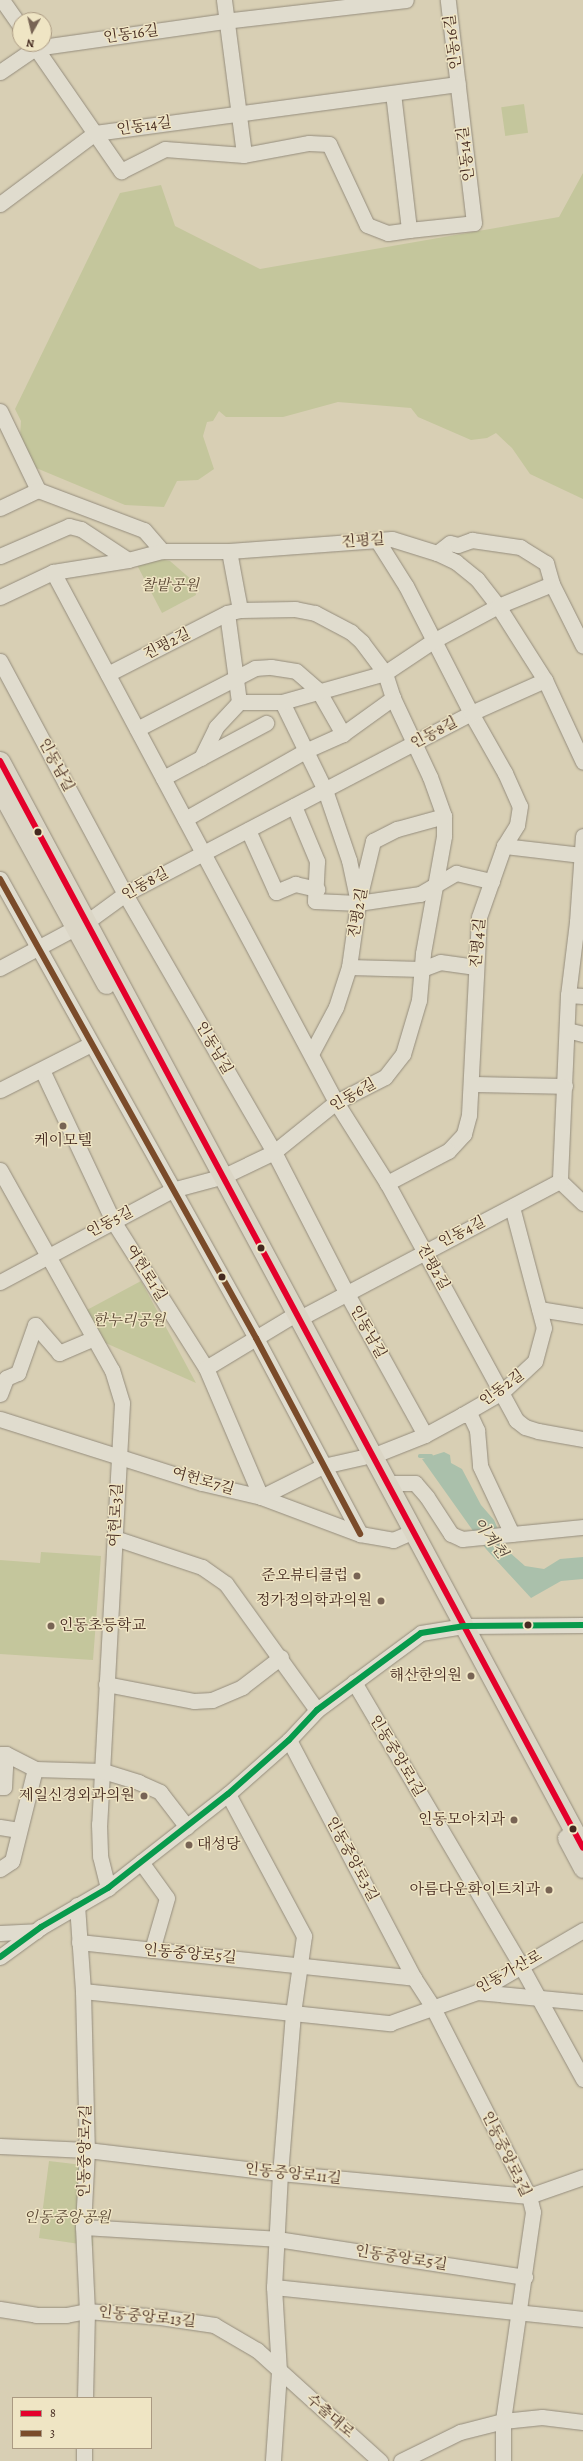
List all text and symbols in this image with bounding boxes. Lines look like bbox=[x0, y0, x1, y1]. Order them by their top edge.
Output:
north arrow bbox=[12, 12, 52, 52]
street label: 인동16길 bbox=[441, 13, 465, 71]
street label: 인동16길 bbox=[102, 21, 160, 47]
text: N bbox=[25, 35, 35, 51]
street label: 인동14길 bbox=[115, 113, 173, 139]
street label: 인동14길 bbox=[454, 125, 478, 183]
street label: 진평길 bbox=[341, 531, 385, 551]
park label: 찰밭공원 bbox=[141, 577, 199, 595]
street label: 진평2길 bbox=[140, 624, 194, 664]
street label: 인동8길 bbox=[407, 713, 461, 753]
street label: 인동남길 bbox=[34, 735, 78, 795]
unlabelled marker bbox=[33, 827, 43, 837]
street label: 인동8길 bbox=[118, 864, 172, 904]
street label: 진평2길 bbox=[345, 887, 371, 939]
street label: 진평4길 bbox=[467, 917, 489, 969]
street label: 인동남길 bbox=[192, 1018, 236, 1078]
street label: 인동6길 bbox=[327, 1075, 379, 1115]
marker: 케이모텔 bbox=[58, 1121, 68, 1131]
place label: 케이모텔 bbox=[34, 1132, 92, 1150]
street label: 인동5길 bbox=[84, 1203, 136, 1241]
street label: 인동4길 bbox=[436, 1213, 488, 1251]
street label: 여헌로1길 bbox=[122, 1241, 170, 1305]
street label: 진평2길 bbox=[413, 1241, 453, 1293]
unlabelled marker bbox=[256, 1243, 266, 1253]
unlabelled marker bbox=[217, 1272, 227, 1282]
street label: 인동남길 bbox=[346, 1302, 390, 1362]
park label: 한누리공원 bbox=[93, 1312, 165, 1330]
street label: 인동2길 bbox=[476, 1366, 528, 1410]
street label: 여헌로7길 bbox=[170, 1463, 236, 1499]
street label: 여헌로3길 bbox=[105, 1482, 127, 1548]
water label: 이계천 bbox=[468, 1514, 512, 1562]
place label: 준오뷰티클럽 bbox=[261, 1567, 348, 1585]
marker: 준오뷰티클럽 bbox=[351, 1570, 363, 1582]
place label: 정가정의학과의원 bbox=[256, 1592, 372, 1610]
marker: 정가정의학과의원 bbox=[375, 1595, 387, 1607]
place label: 인동초등학교 bbox=[59, 1617, 146, 1635]
unlabelled marker bbox=[523, 1620, 533, 1630]
marker: 인동초등학교 bbox=[46, 1621, 56, 1631]
place label: 해산한의원 bbox=[390, 1667, 462, 1685]
marker: 해산한의원 bbox=[465, 1670, 477, 1682]
street label: 인동중앙로1길 bbox=[366, 1712, 428, 1800]
place label: 제일신경외과의원 bbox=[19, 1787, 135, 1805]
marker: 제일신경외과의원 bbox=[138, 1790, 150, 1802]
place label: 인동모아치과 bbox=[418, 1811, 505, 1829]
street label: 인동중앙로3길 bbox=[322, 1814, 382, 1904]
marker: 인동모아치과 bbox=[508, 1814, 520, 1826]
unlabelled marker bbox=[568, 1824, 578, 1834]
place label: 대성당 bbox=[197, 1836, 240, 1854]
marker: 대성당 bbox=[184, 1840, 194, 1850]
place label: 아름다운화이트치과 bbox=[410, 1881, 540, 1899]
marker: 아름다운화이트치과 bbox=[543, 1884, 555, 1896]
street label: 인동중앙로5길 bbox=[143, 1941, 237, 1967]
street label: 인동가산로 bbox=[473, 1947, 545, 1997]
street label: 인동중앙로7길 bbox=[75, 2104, 95, 2198]
street label: 인동중앙로3길 bbox=[477, 2108, 535, 2200]
street label: 인동중앙로11길 bbox=[244, 2160, 342, 2188]
park label: 인동중앙공원 bbox=[24, 2209, 110, 2227]
street label: 인동중앙로5길 bbox=[353, 2242, 449, 2274]
street label: 인동중앙로13길 bbox=[97, 2303, 197, 2331]
street label: 수출대로 bbox=[302, 2390, 358, 2442]
legend bbox=[12, 2397, 152, 2449]
text: 8 bbox=[50, 2405, 56, 2421]
text: 3 bbox=[50, 2425, 55, 2441]

